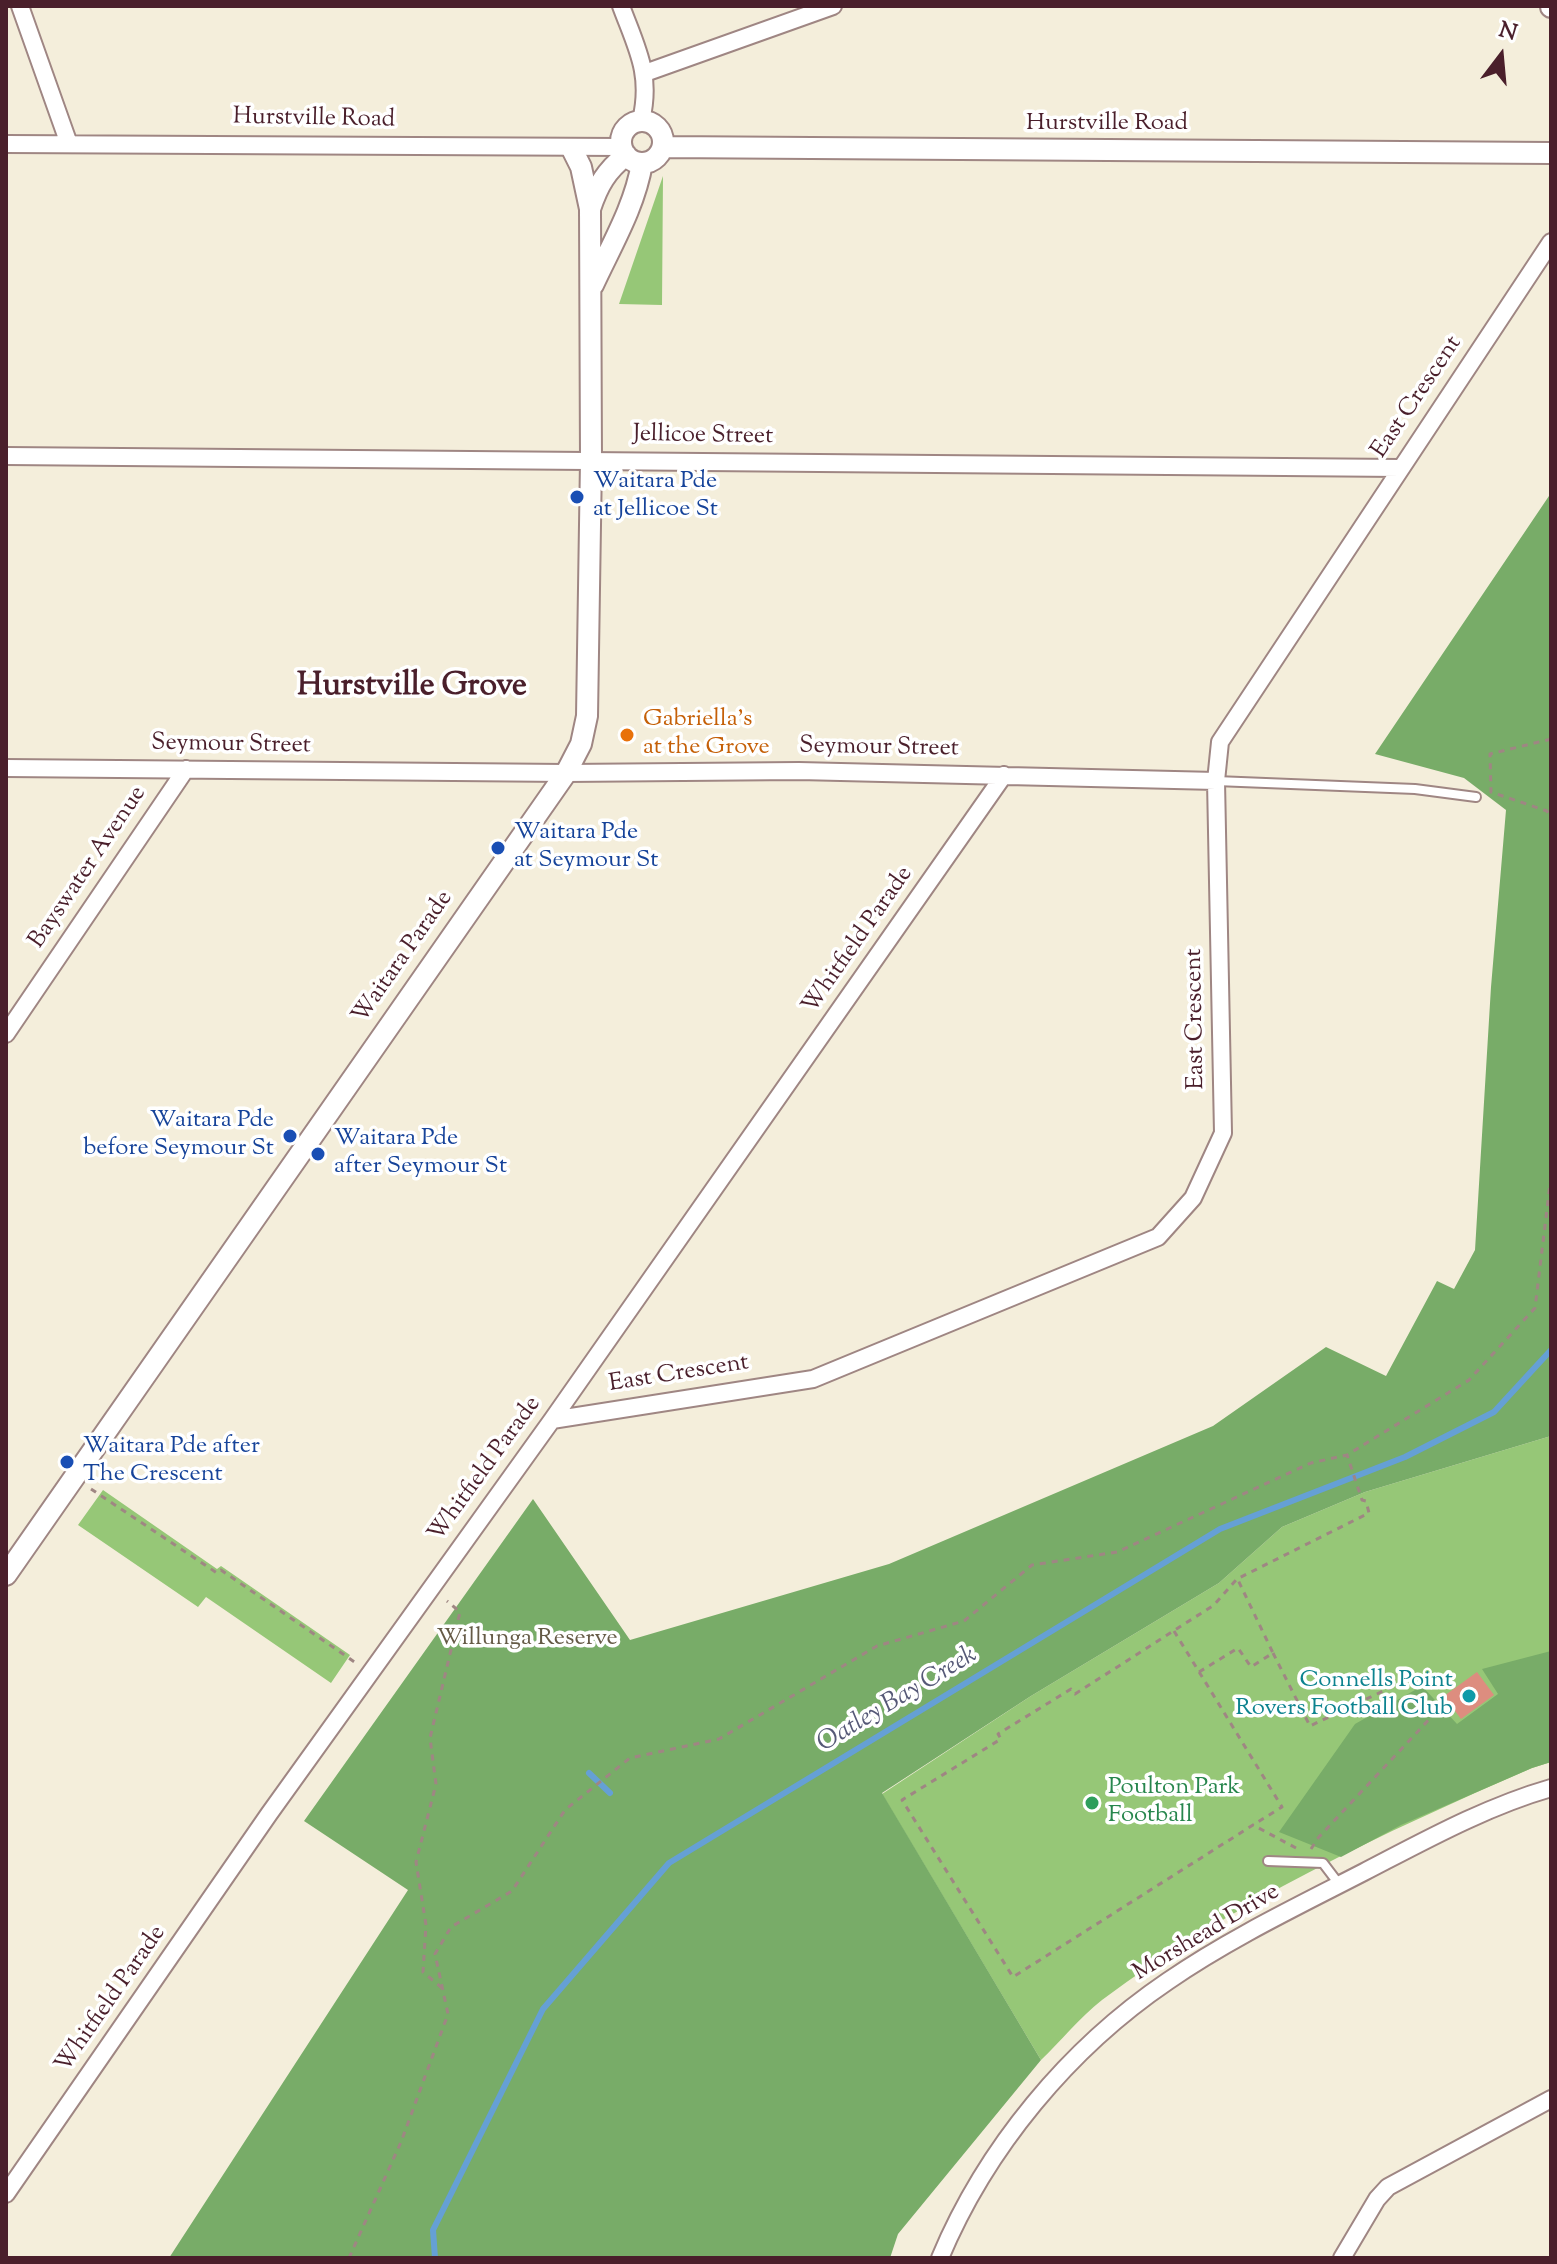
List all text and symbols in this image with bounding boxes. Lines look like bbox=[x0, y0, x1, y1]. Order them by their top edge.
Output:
text: N bbox=[1495, 15, 1520, 51]
north arrow bbox=[1461, 16, 1541, 96]
street label: Hurstville Road bbox=[233, 104, 395, 136]
street label: Hurstville Road bbox=[1026, 111, 1188, 139]
street label: East Crescent bbox=[1367, 331, 1469, 465]
street label: Jellicoe Street bbox=[633, 421, 773, 453]
place label: Waitara Pde at Jellicoe St bbox=[593, 469, 718, 525]
marker: Waitara Pde at Jellicoe St bbox=[568, 488, 586, 506]
district label: Hurstville Grove bbox=[297, 670, 527, 708]
place label: Gabriella's at the Grove bbox=[643, 707, 770, 763]
marker: Gabriella's at the Grove bbox=[618, 726, 636, 744]
street label: Seymour Street bbox=[151, 730, 311, 762]
street label: Seymour Street bbox=[799, 733, 959, 765]
street label: Bayswater Avenue bbox=[24, 781, 154, 955]
place label: Waitara Pde at Seymour St bbox=[514, 820, 658, 876]
marker: Waitara Pde at Seymour St bbox=[489, 839, 507, 857]
street label: Whitfield Parade bbox=[798, 862, 920, 1020]
street label: Waitara Parade bbox=[348, 886, 460, 1030]
street label: East Crescent bbox=[1181, 948, 1213, 1090]
place label: Waitara Pde before Seymour St bbox=[83, 1108, 274, 1164]
place label: Waitara Pde after Seymour St bbox=[334, 1126, 507, 1182]
marker: Waitara Pde before Seymour St bbox=[281, 1127, 299, 1145]
marker: Waitara Pde after Seymour St bbox=[309, 1145, 327, 1163]
street label: East Crescent bbox=[607, 1350, 751, 1400]
street label: Whitfield Parade bbox=[424, 1392, 548, 1548]
place label: Waitara Pde after The Crescent bbox=[83, 1434, 260, 1490]
marker: Waitara Pde after The Crescent bbox=[58, 1453, 76, 1471]
park label: Willunga Reserve bbox=[436, 1626, 618, 1654]
water label: Oatley Bay Creek bbox=[813, 1641, 983, 1761]
place label: Connells Point Rovers Football Club bbox=[1235, 1668, 1453, 1724]
marker: Connells Point Rovers Football Club bbox=[1460, 1687, 1478, 1705]
place label: Poulton Park Football bbox=[1108, 1775, 1240, 1831]
marker: Poulton Park Football bbox=[1083, 1794, 1101, 1812]
street label: Morshead Drive bbox=[1129, 1879, 1285, 1989]
street label: Whitfield Parade bbox=[51, 1921, 173, 2079]

